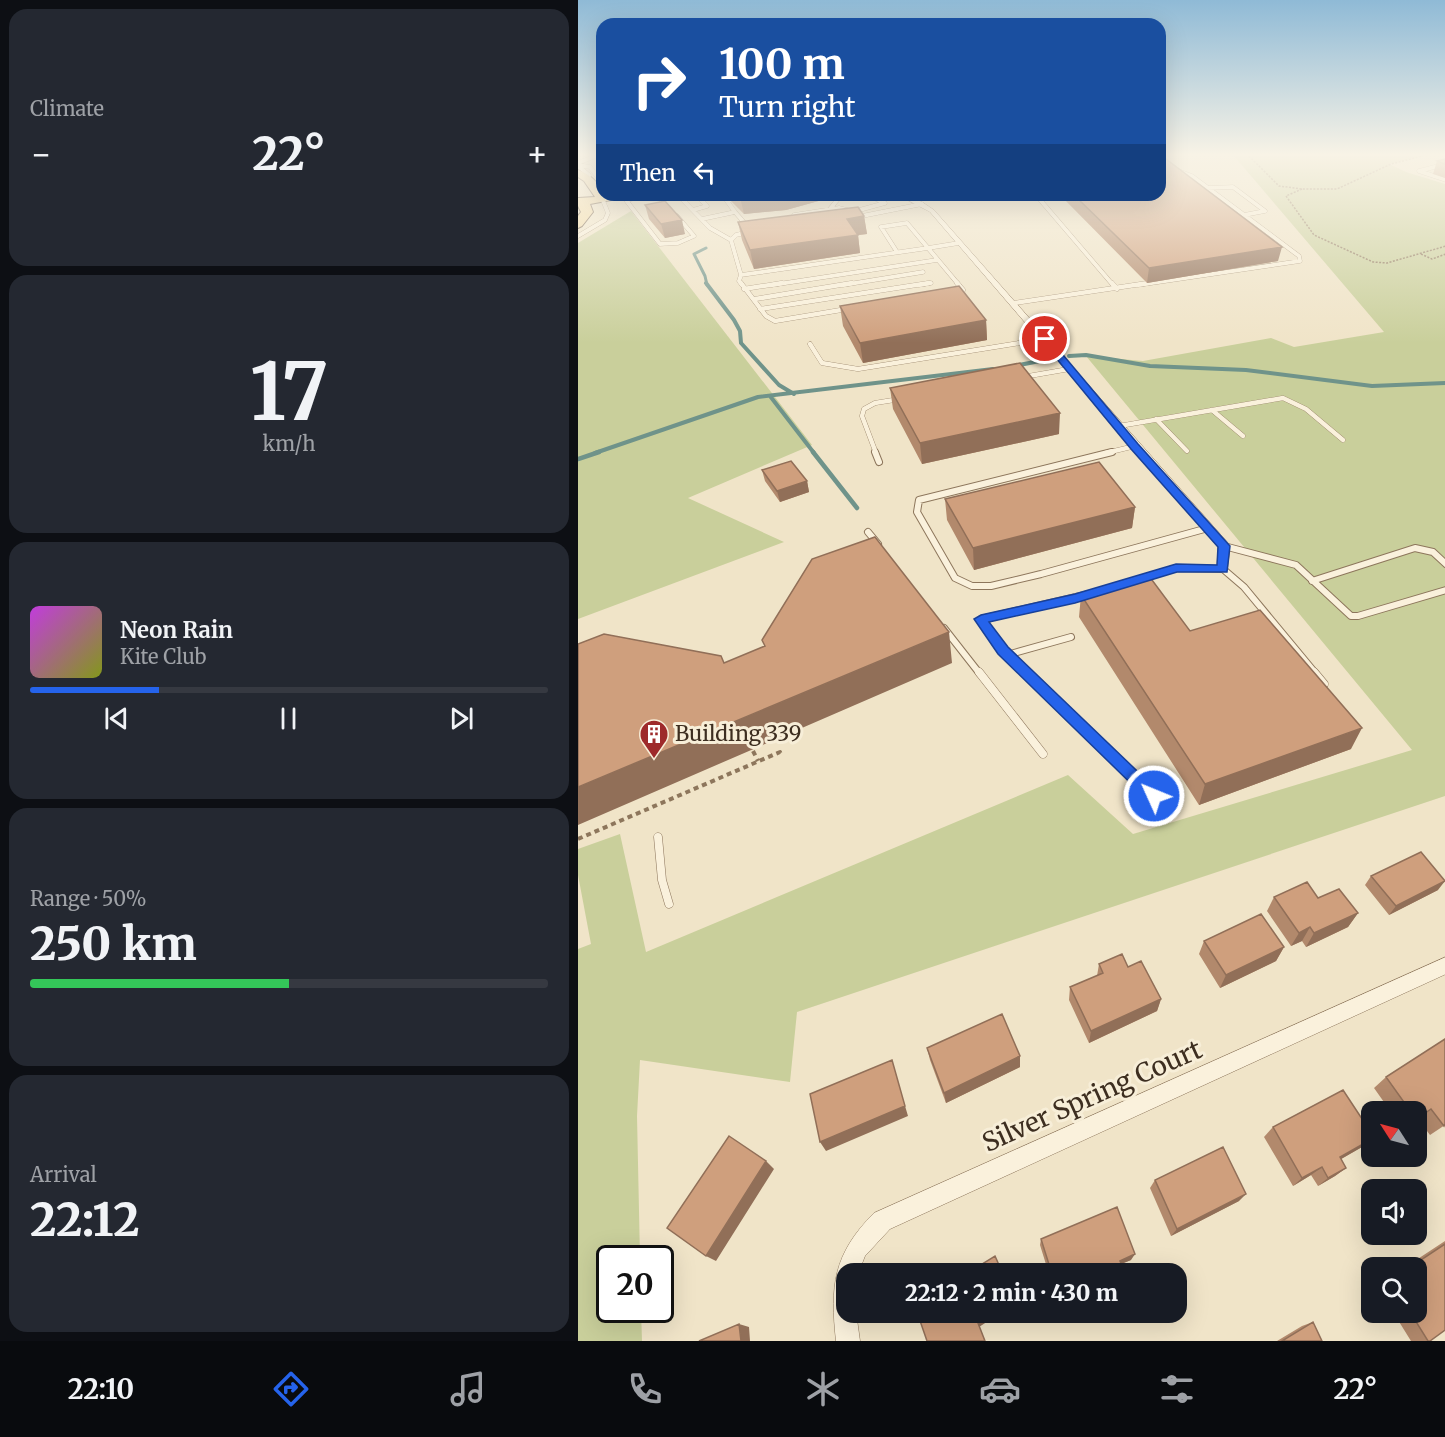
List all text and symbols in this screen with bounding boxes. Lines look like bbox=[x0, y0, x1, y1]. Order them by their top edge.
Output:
text: 100 m bbox=[719, 38, 845, 90]
icon: right bbox=[620, 42, 698, 120]
text: Turn right bbox=[719, 90, 856, 124]
text: Climate bbox=[30, 96, 104, 121]
text: 22° bbox=[252, 126, 326, 182]
text: − bbox=[30, 134, 52, 175]
text: + bbox=[526, 134, 548, 175]
icon: left bbox=[688, 156, 721, 189]
text: Then bbox=[620, 159, 676, 187]
pin bbox=[1019, 313, 1070, 364]
icon: arrive bbox=[1028, 322, 1061, 355]
text: 17 bbox=[250, 343, 328, 441]
text: km/h bbox=[263, 431, 315, 456]
text: Neon Rain bbox=[120, 616, 233, 644]
text: Kite Club bbox=[120, 644, 206, 669]
icon: previous bbox=[100, 702, 133, 735]
icon: pause bbox=[272, 702, 305, 735]
icon: next bbox=[445, 702, 478, 735]
building icon: Building 339 bbox=[638, 718, 670, 760]
place label: Building 339 bbox=[675, 720, 801, 747]
position arrow bbox=[1122, 764, 1186, 828]
text: Range · 50% bbox=[30, 886, 147, 911]
text: 250 km bbox=[30, 916, 197, 972]
street label: Silver Spring Court bbox=[977, 1032, 1207, 1159]
north arrow bbox=[1361, 1101, 1427, 1167]
map controls bbox=[1361, 1101, 1427, 1323]
text: Arrival bbox=[30, 1162, 97, 1187]
button: sound bbox=[1361, 1179, 1427, 1245]
text: 22:12 bbox=[30, 1192, 140, 1248]
speed limit sign: 20 bbox=[596, 1245, 674, 1323]
button: search bbox=[1361, 1257, 1427, 1323]
text: 22:12 · 2 min · 430 m bbox=[905, 1279, 1118, 1307]
icon: directions bbox=[270, 1368, 312, 1410]
icon: music bbox=[447, 1368, 489, 1410]
icon: phone bbox=[624, 1368, 666, 1410]
icon: climate bbox=[802, 1368, 844, 1410]
icon: car bbox=[979, 1368, 1021, 1410]
icon: filters bbox=[1156, 1368, 1198, 1410]
text: 22:10 bbox=[68, 1372, 134, 1406]
text: 22° bbox=[1334, 1372, 1377, 1406]

